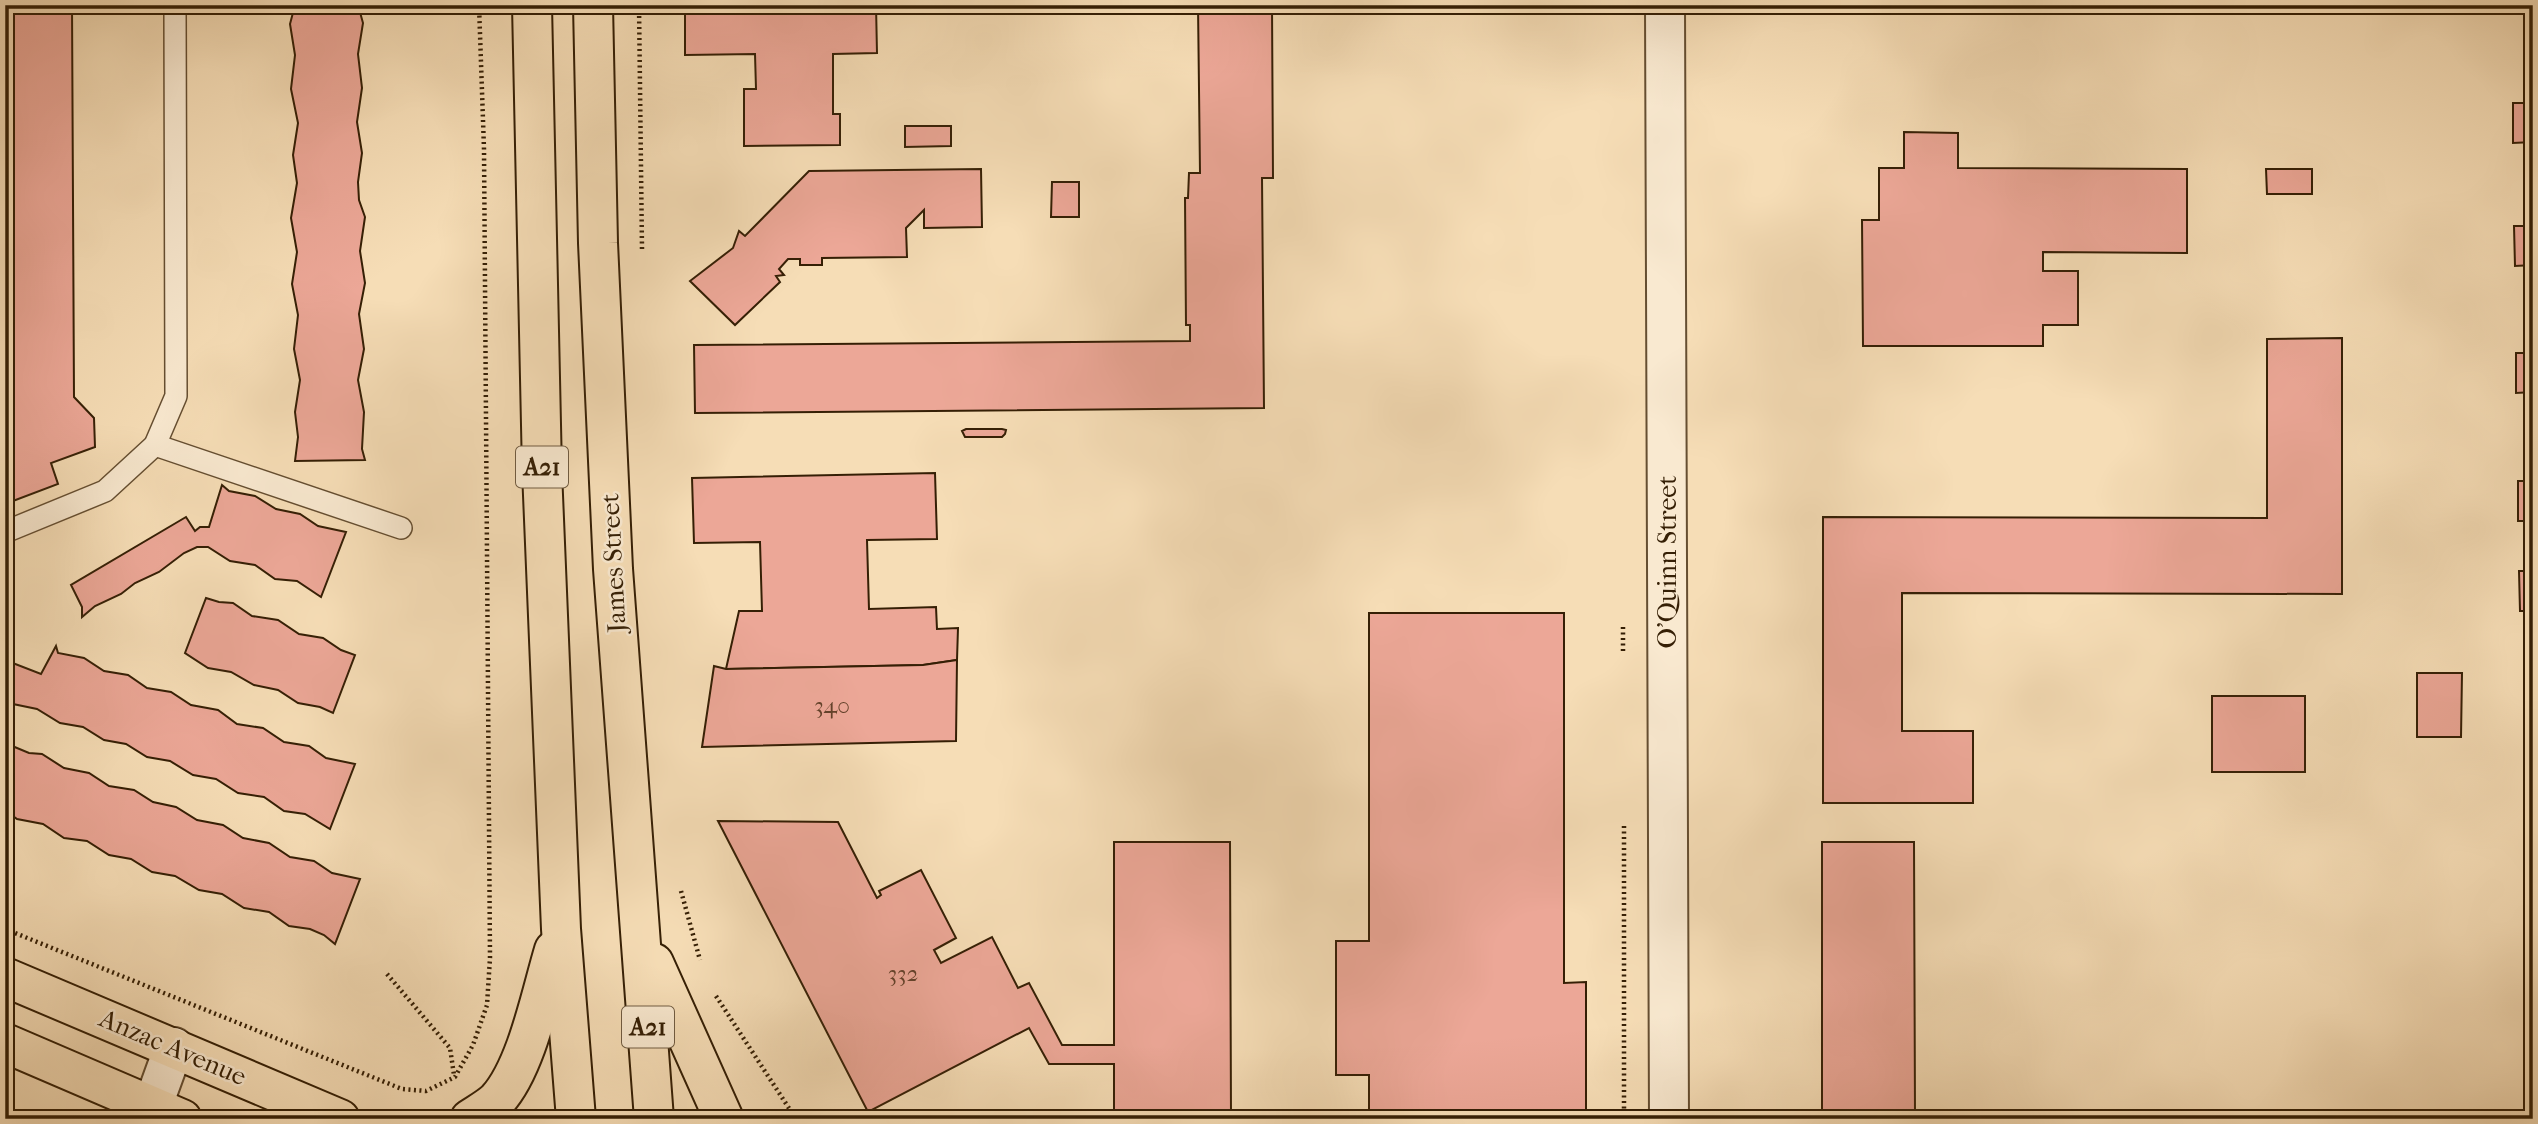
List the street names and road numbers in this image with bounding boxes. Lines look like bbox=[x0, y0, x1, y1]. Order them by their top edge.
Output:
road number: A21 bbox=[516, 446, 568, 488]
street label: O'Quinn Street bbox=[1652, 475, 1683, 649]
street label: James Street bbox=[594, 492, 633, 635]
street label: Anzac Avenue bbox=[94, 1002, 251, 1092]
road number: A21 bbox=[622, 1007, 674, 1048]

